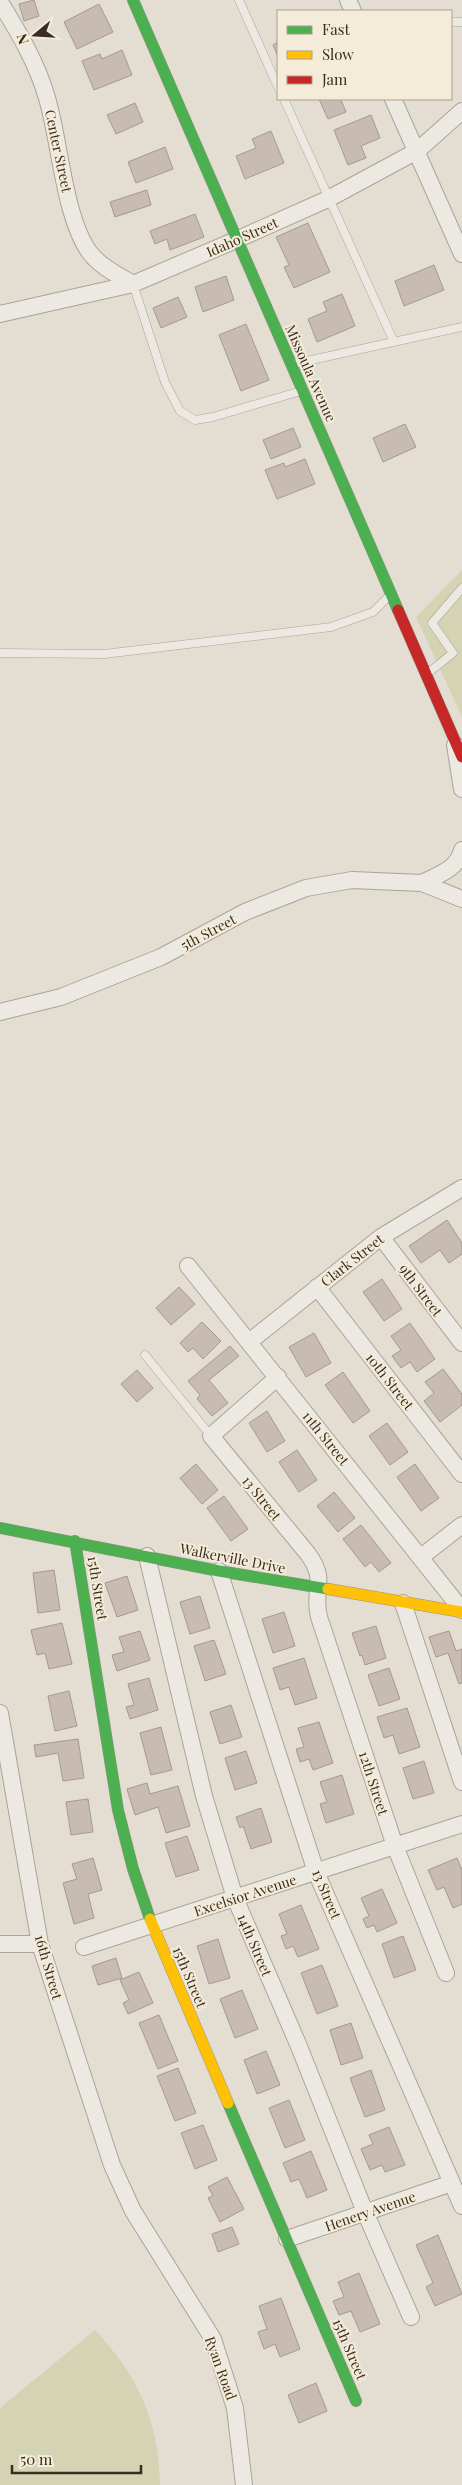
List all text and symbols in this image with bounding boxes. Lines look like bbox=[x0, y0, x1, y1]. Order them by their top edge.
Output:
north arrow bbox=[10, 10, 60, 60]
legend bbox=[277, 10, 452, 100]
text: Fast bbox=[322, 19, 351, 39]
text: N bbox=[12, 31, 33, 47]
text: Slow bbox=[322, 44, 354, 64]
text: Jam bbox=[321, 69, 348, 89]
street label: Center Street bbox=[41, 108, 77, 195]
street label: Idaho Street bbox=[203, 212, 282, 261]
street label: Missoula Avenue bbox=[281, 321, 341, 425]
street label: 5th Street bbox=[177, 909, 240, 954]
street label: Clark Street bbox=[317, 1229, 388, 1291]
street label: 9th Street bbox=[395, 1260, 448, 1321]
street label: 10th Street bbox=[362, 1348, 419, 1414]
street label: 11th Street bbox=[298, 1407, 354, 1470]
street label: 13 Street bbox=[238, 1472, 287, 1525]
street label: Walkerville Drive bbox=[178, 1538, 287, 1578]
street label: 15th Street bbox=[84, 1554, 113, 1623]
street label: 12th Street bbox=[355, 1749, 394, 1818]
street label: 13 Street bbox=[308, 1866, 346, 1923]
street label: Excelsior Avenue bbox=[191, 1869, 299, 1921]
street label: 14th Street bbox=[233, 1911, 277, 1980]
street label: 16th Street bbox=[31, 1932, 68, 2003]
street label: 15th Street bbox=[169, 1943, 212, 2012]
street label: Henery Avenue bbox=[322, 2187, 418, 2235]
street label: 15th Street bbox=[329, 2315, 372, 2384]
street label: Ryan Road bbox=[201, 2333, 241, 2403]
scale bar bbox=[12, 2442, 141, 2474]
text: 50 m bbox=[20, 2449, 53, 2469]

